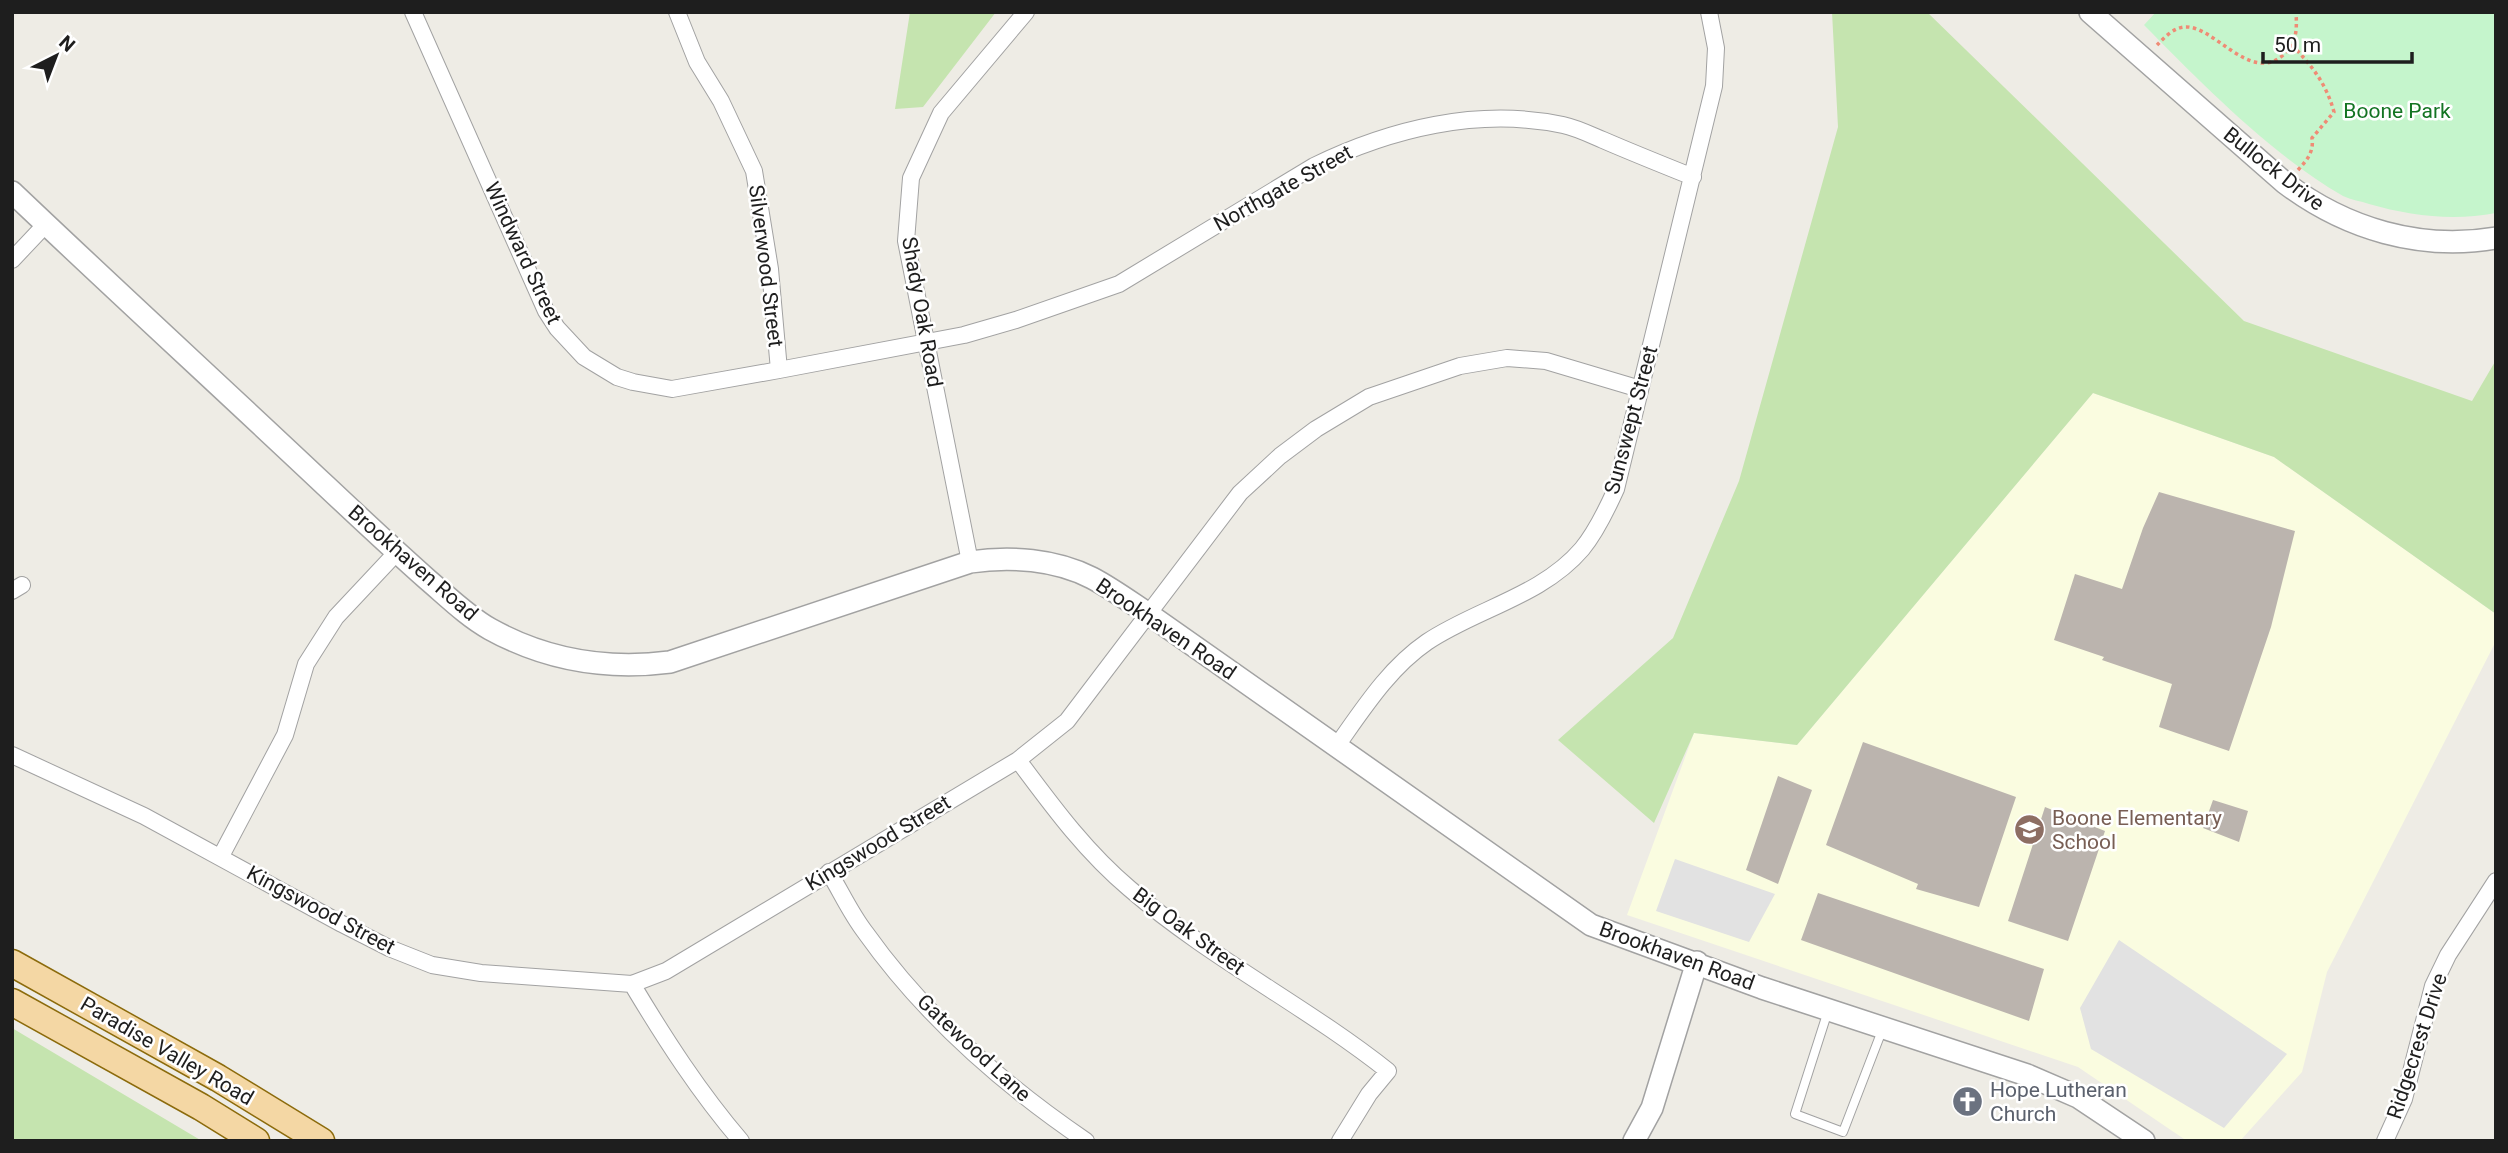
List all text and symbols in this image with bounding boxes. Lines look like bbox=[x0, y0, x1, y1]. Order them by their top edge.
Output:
north arrow bbox=[21, 21, 91, 91]
scale bar bbox=[2263, 21, 2412, 65]
text: N bbox=[54, 31, 80, 57]
text: 50 m bbox=[2274, 33, 2321, 57]
park label: Boone Park bbox=[2343, 99, 2451, 123]
street label: Bullock Drive bbox=[2219, 122, 2329, 216]
street label: Northgate Street bbox=[1209, 140, 1357, 236]
street label: Windward Street bbox=[480, 178, 566, 328]
street label: Silverwood Street bbox=[744, 183, 788, 349]
street label: Shady Oak Road bbox=[897, 235, 947, 389]
street label: Sunswept Street bbox=[1600, 343, 1662, 497]
street label: Brookhaven Road bbox=[343, 500, 483, 626]
street label: Brookhaven Road bbox=[1091, 573, 1241, 685]
street label: Kingswood Street bbox=[801, 790, 955, 896]
place label: Boone Elementary School bbox=[2052, 806, 2222, 854]
school or university icon: Boone Elementary School bbox=[2012, 813, 2046, 847]
street label: Kingswood Street bbox=[243, 861, 399, 959]
street label: Big Oak Street bbox=[1128, 882, 1250, 980]
street label: Brookhaven Road bbox=[1596, 917, 1758, 995]
street label: Ridgecrest Drive bbox=[2382, 970, 2452, 1122]
street label: Gatewood Lane bbox=[912, 989, 1036, 1107]
street label: Paradise Valley Road bbox=[76, 992, 258, 1110]
place label: Hope Lutheran Church bbox=[1990, 1078, 2127, 1126]
church icon: Hope Lutheran Church bbox=[1950, 1085, 1984, 1119]

